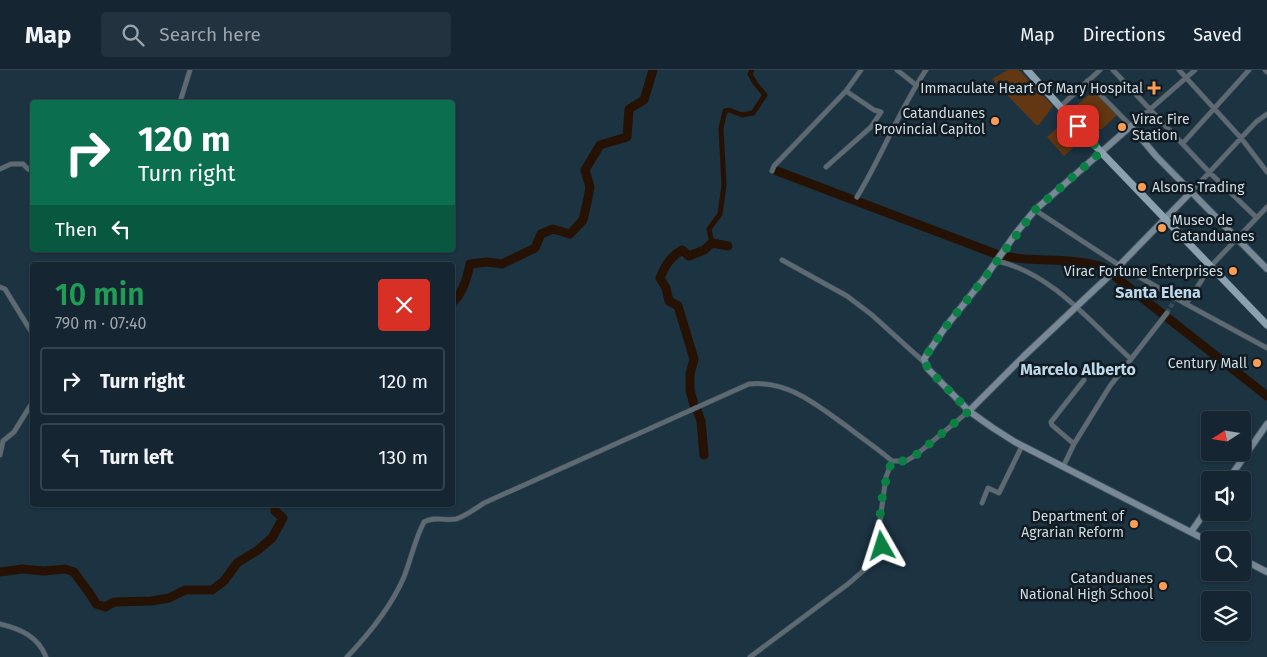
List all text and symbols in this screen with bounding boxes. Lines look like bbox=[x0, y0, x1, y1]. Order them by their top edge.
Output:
search box bbox=[101, 12, 451, 57]
text: Map bbox=[25, 21, 71, 49]
icon: search bbox=[119, 21, 147, 49]
text: Search here bbox=[159, 23, 261, 46]
text: Map bbox=[1020, 24, 1055, 46]
text: Directions bbox=[1083, 24, 1165, 46]
text: Saved bbox=[1193, 24, 1242, 46]
place label: Immaculate Heart Of Mary Hospital bbox=[920, 80, 1143, 97]
marker: Immaculate Heart Of Mary Hospital bbox=[1147, 81, 1161, 95]
place label: Catanduanes Provincial Capitol bbox=[874, 105, 985, 138]
pin bbox=[1057, 105, 1099, 147]
place label: Virac Fire Station bbox=[1132, 111, 1190, 144]
icon: arrive bbox=[1064, 112, 1092, 140]
marker: Catanduanes Provincial Capitol bbox=[989, 115, 1001, 127]
text: 120 m bbox=[138, 118, 231, 160]
icon: right bbox=[55, 120, 120, 185]
marker: Virac Fire Station bbox=[1116, 121, 1128, 133]
text: Turn right bbox=[138, 160, 235, 187]
place label: Alsons Trading bbox=[1152, 179, 1245, 196]
marker: Alsons Trading bbox=[1136, 181, 1148, 193]
place label: Museo de Catanduanes bbox=[1172, 212, 1255, 245]
icon: left bbox=[107, 215, 135, 243]
text: Then bbox=[55, 218, 97, 241]
marker: Museo de Catanduanes bbox=[1156, 222, 1168, 234]
place label: Virac Fortune Enterprises bbox=[1064, 263, 1223, 280]
marker: Virac Fortune Enterprises bbox=[1227, 265, 1239, 277]
text: 10 min bbox=[55, 277, 145, 313]
button: close bbox=[378, 279, 430, 331]
district label: Santa Elena bbox=[1115, 283, 1201, 302]
text: 790 m · 07:40 bbox=[55, 314, 146, 333]
place label: Century Mall bbox=[1168, 355, 1247, 372]
marker: Century Mall bbox=[1251, 357, 1263, 369]
district label: Marcelo Alberto bbox=[1020, 360, 1136, 379]
icon: right bbox=[57, 367, 85, 395]
text: Turn right bbox=[100, 370, 185, 393]
text: 120 m bbox=[378, 370, 428, 393]
north arrow bbox=[1201, 411, 1251, 461]
map controls bbox=[1201, 411, 1251, 641]
icon: left bbox=[57, 443, 85, 471]
text: Turn left bbox=[100, 446, 174, 469]
text: 130 m bbox=[378, 446, 428, 469]
button: sound bbox=[1201, 471, 1251, 521]
place label: Department of Agrarian Reform bbox=[1021, 508, 1125, 541]
marker: Department of Agrarian Reform bbox=[1128, 518, 1140, 530]
position arrow bbox=[855, 519, 907, 571]
button: search bbox=[1201, 531, 1251, 581]
place label: Catanduanes National High School bbox=[1020, 570, 1153, 603]
marker: Catanduanes National High School bbox=[1157, 580, 1169, 592]
button: layers bbox=[1201, 591, 1251, 641]

